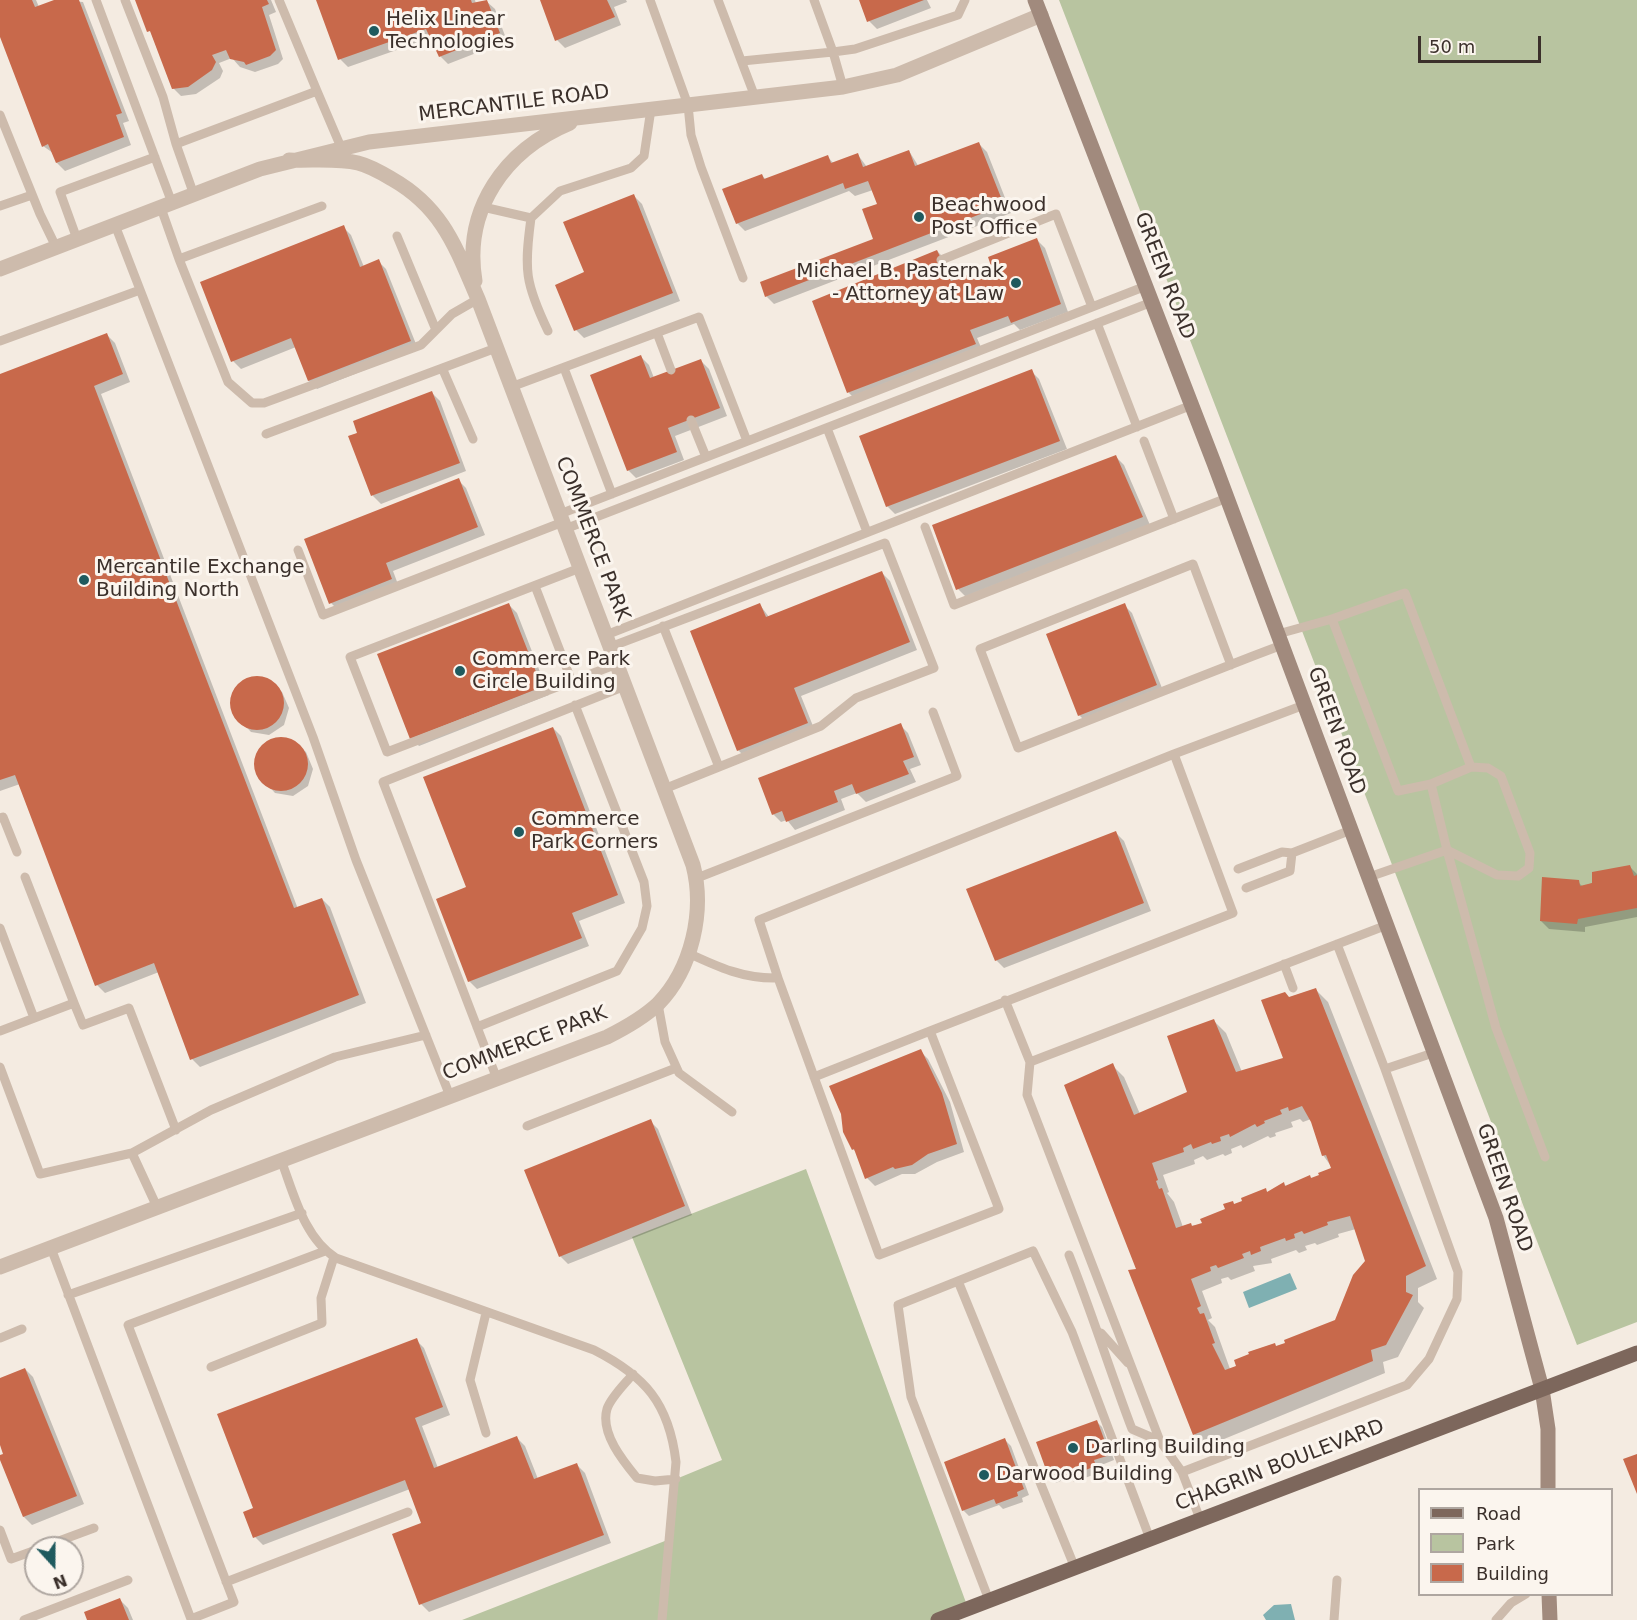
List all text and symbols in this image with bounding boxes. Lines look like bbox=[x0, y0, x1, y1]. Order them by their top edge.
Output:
place label: Helix Linear Technologies bbox=[386, 8, 514, 55]
marker: Helix Linear Technologies bbox=[367, 24, 381, 38]
scale bar bbox=[1421, 24, 1544, 62]
text: 50 m bbox=[1429, 36, 1475, 57]
street label: MERCANTILE ROAD bbox=[417, 80, 611, 128]
place label: Beachwood Post Office bbox=[931, 194, 1046, 241]
street label: GREEN ROAD bbox=[1129, 209, 1199, 343]
marker: Beachwood Post Office bbox=[912, 210, 926, 224]
place label: Michael B. Pasternak - Attorney at Law bbox=[796, 260, 1004, 307]
marker: Michael B. Pasternak - Attorney at Law bbox=[1009, 276, 1023, 290]
street label: COMMERCE PARK bbox=[550, 453, 634, 625]
place label: Mercantile Exchange Building North bbox=[96, 556, 305, 603]
marker: Mercantile Exchange Building North bbox=[77, 573, 91, 587]
place label: Commerce Park Circle Building bbox=[472, 648, 630, 695]
marker: Commerce Park Circle Building bbox=[453, 664, 467, 678]
street label: GREEN ROAD bbox=[1302, 664, 1370, 798]
place label: Commerce Park Corners bbox=[531, 808, 658, 855]
marker: Commerce Park Corners bbox=[512, 825, 526, 839]
street label: COMMERCE PARK bbox=[439, 1002, 611, 1086]
street label: GREEN ROAD bbox=[1471, 1121, 1537, 1255]
street label: CHAGRIN BOULEVARD bbox=[1172, 1415, 1388, 1517]
place label: Darling Building bbox=[1085, 1436, 1245, 1460]
marker: Darling Building bbox=[1066, 1441, 1080, 1455]
place label: Darwood Building bbox=[996, 1463, 1173, 1487]
marker: Darwood Building bbox=[977, 1468, 991, 1482]
legend bbox=[1418, 1488, 1613, 1596]
text: Road bbox=[1476, 1503, 1521, 1524]
text: Park bbox=[1476, 1533, 1515, 1554]
north arrow bbox=[24, 1536, 84, 1596]
text: Building bbox=[1476, 1563, 1549, 1584]
text: N bbox=[50, 1570, 70, 1593]

